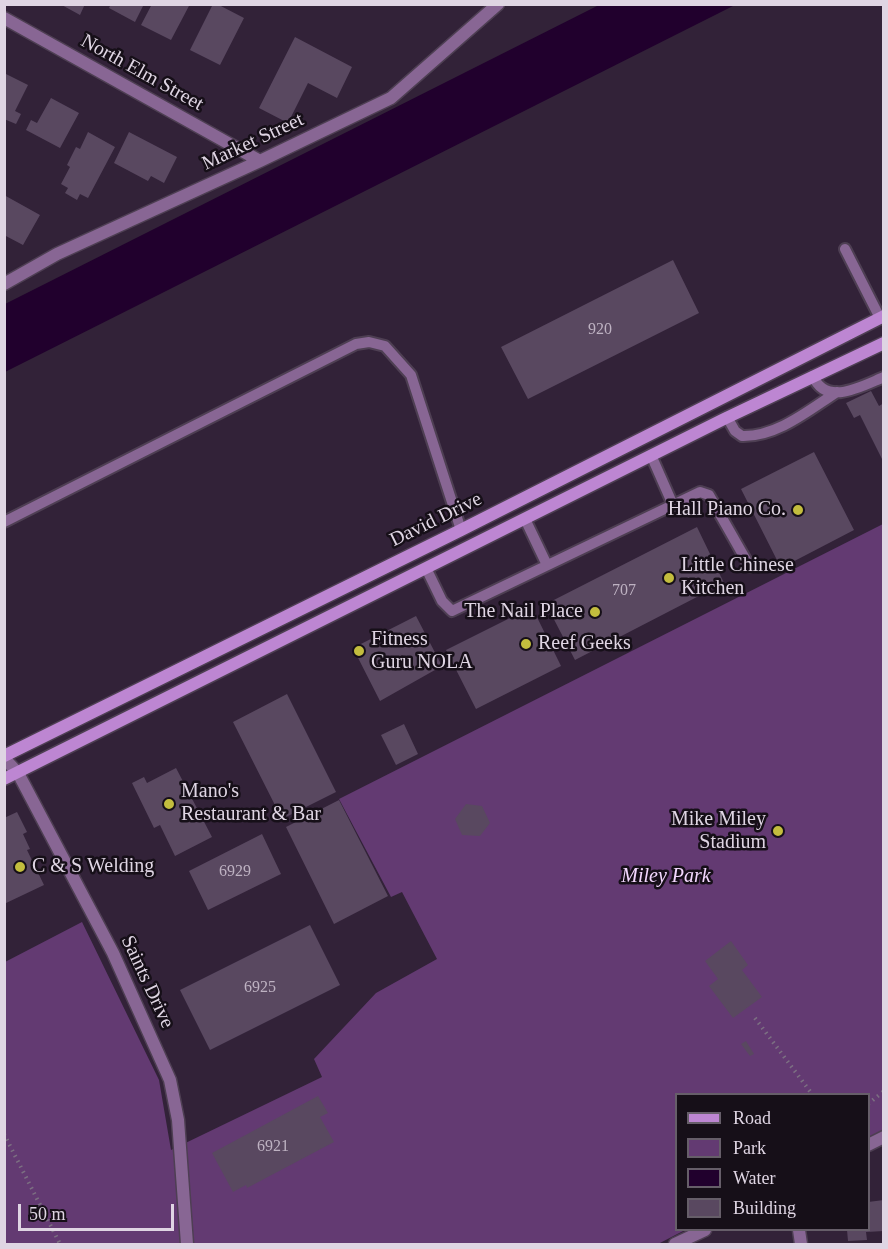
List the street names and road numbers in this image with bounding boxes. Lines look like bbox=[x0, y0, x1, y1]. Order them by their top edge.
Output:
street label: North Elm Street bbox=[76, 29, 208, 117]
street label: Market Street bbox=[198, 108, 308, 176]
street label: David Drive bbox=[386, 487, 486, 553]
street label: Saints Drive bbox=[115, 932, 179, 1032]

